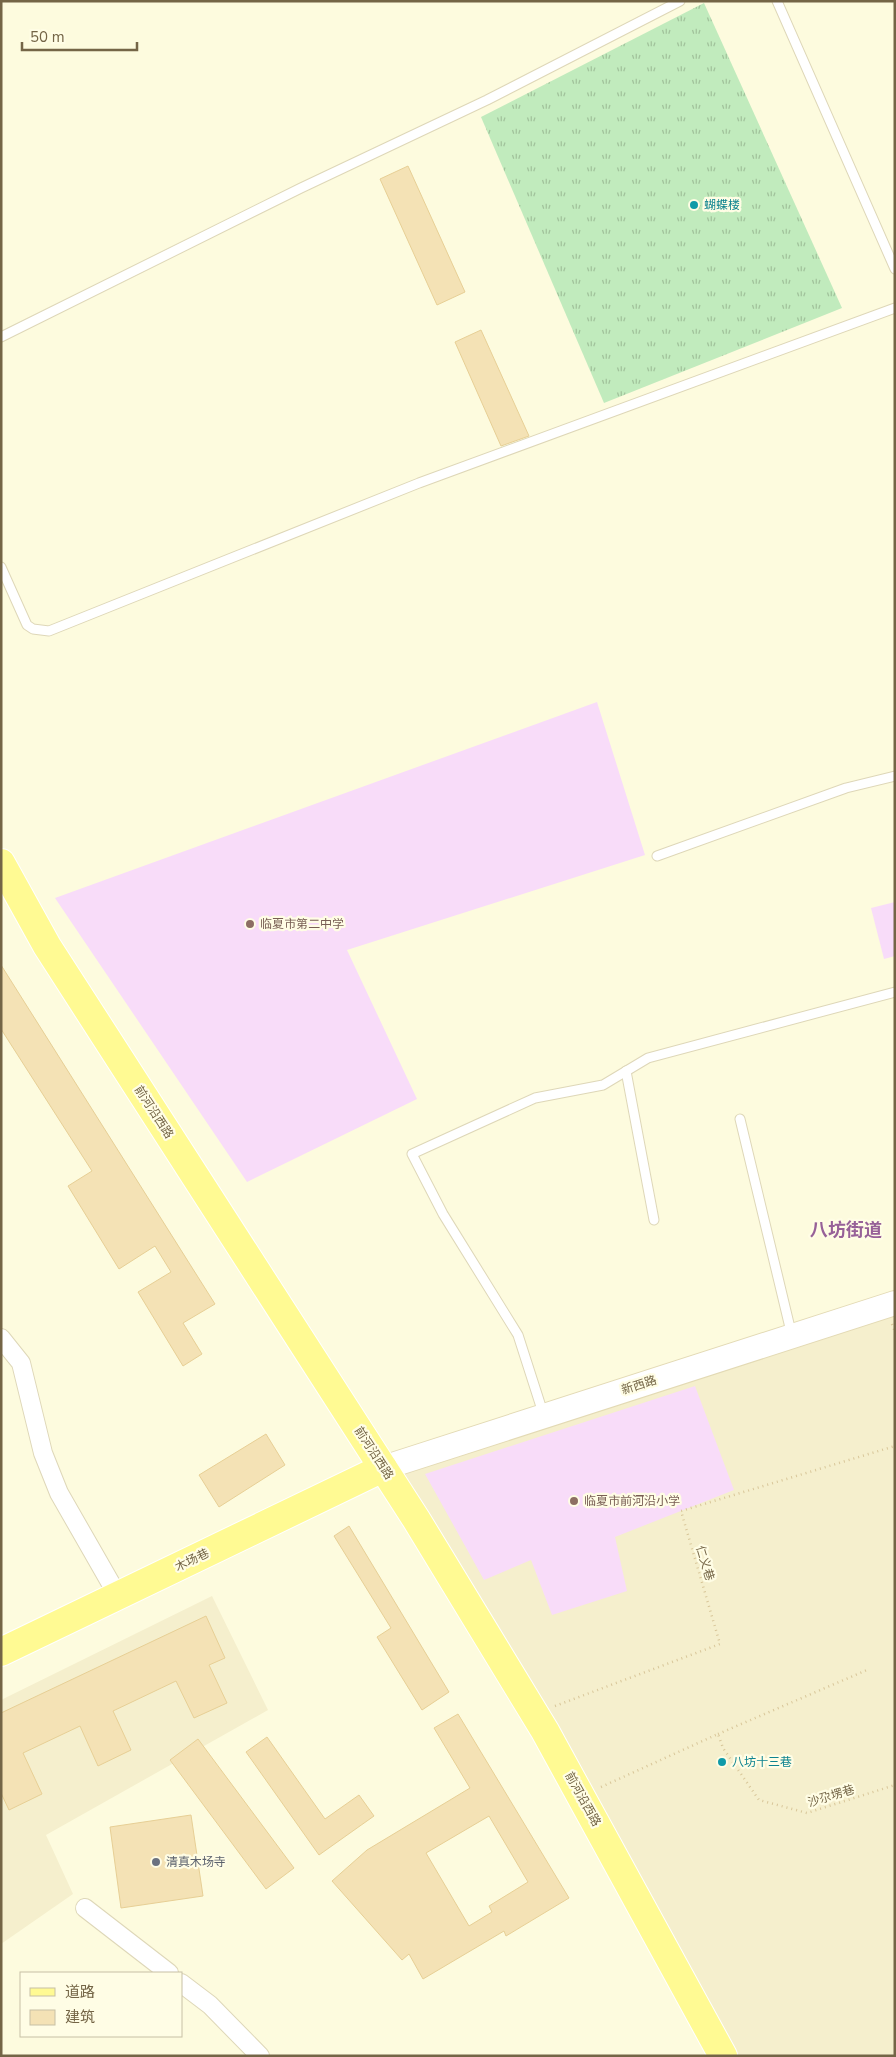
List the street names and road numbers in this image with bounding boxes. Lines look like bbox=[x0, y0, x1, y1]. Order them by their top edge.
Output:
street label: 前河沿西路 bbox=[131, 1082, 177, 1142]
street label: 新西路 bbox=[619, 1372, 659, 1398]
street label: 前河沿西路 bbox=[351, 1423, 397, 1483]
street label: 仁义巷 bbox=[692, 1543, 718, 1583]
street label: 木场巷 bbox=[172, 1545, 212, 1575]
street label: 前河沿西路 bbox=[561, 1769, 605, 1829]
street label: 沙尕塄巷 bbox=[806, 1781, 856, 1811]

